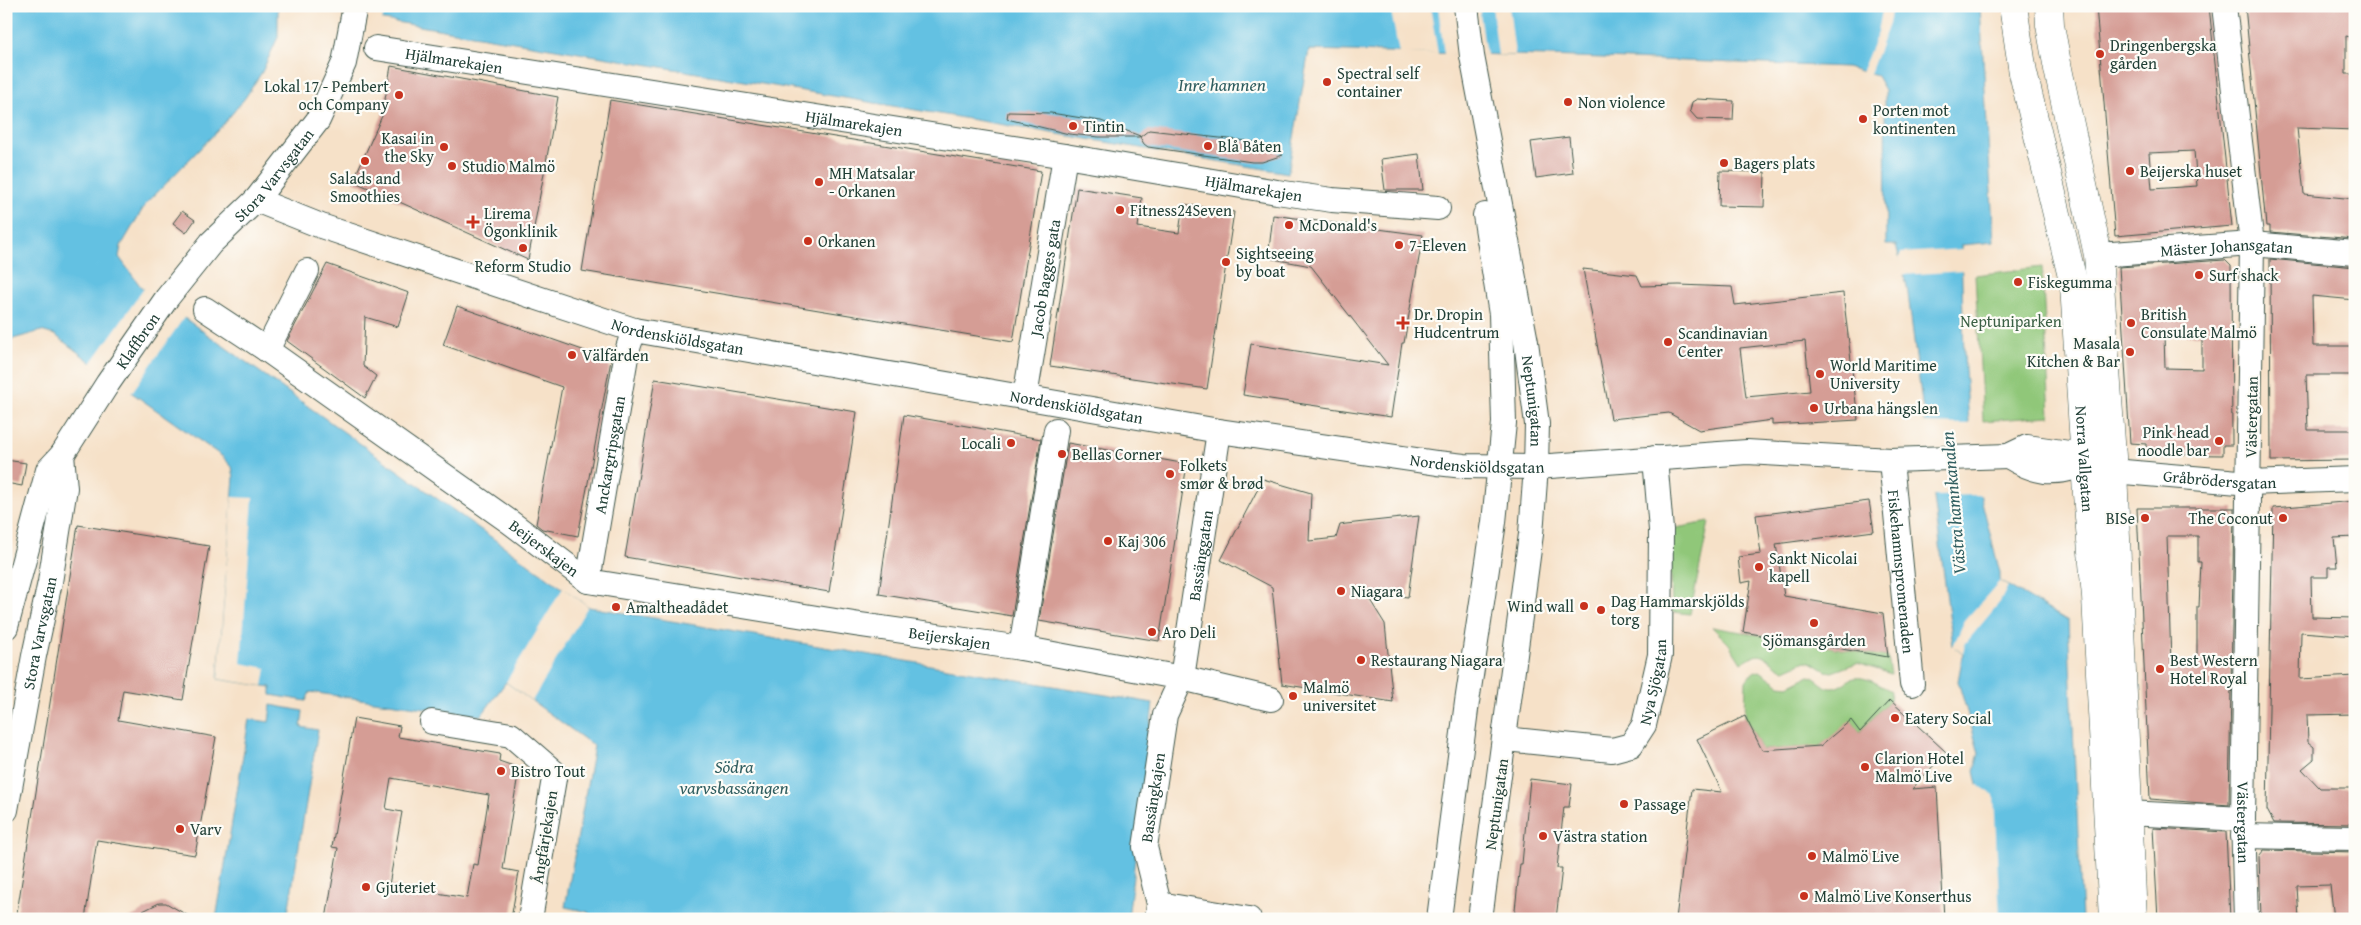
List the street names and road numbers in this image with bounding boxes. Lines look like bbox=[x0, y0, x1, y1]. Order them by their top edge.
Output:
street label: Hjälmarekajen bbox=[404, 41, 504, 80]
street label: Hjälmarekajen bbox=[804, 104, 904, 142]
street label: Stora Varvsgatan bbox=[228, 123, 319, 227]
street label: Hjälmarekajen bbox=[1204, 168, 1304, 208]
street label: Jacob Bagges gata bbox=[1023, 217, 1066, 340]
street label: Mäster Johansgatan bbox=[2159, 232, 2294, 263]
street label: Klaffbron bbox=[109, 308, 165, 374]
street label: Nordenskiöldsgatan bbox=[608, 311, 746, 361]
street label: Neptunigatan bbox=[1516, 354, 1549, 447]
street label: Västergatan bbox=[2238, 376, 2264, 458]
street label: Nordenskiöldsgatan bbox=[1008, 383, 1145, 430]
street label: Anckargripsgatan bbox=[588, 394, 631, 516]
street label: Norra Vallgatan bbox=[2070, 405, 2101, 513]
street label: Nordenskiöldsgatan bbox=[1409, 447, 1545, 479]
street label: Gråbrödersgatan bbox=[2162, 463, 2277, 495]
street label: Fiskehamnspromenaden bbox=[1882, 489, 1921, 654]
street label: Bassänggatan bbox=[1182, 508, 1219, 602]
street label: Beijerskajen bbox=[504, 514, 584, 582]
street label: Stora Varvsgatan bbox=[16, 575, 63, 692]
street label: Beijerskajen bbox=[907, 620, 992, 655]
street label: Nya Sjögatan bbox=[1632, 639, 1672, 727]
street label: Bassängkajen bbox=[1134, 751, 1171, 844]
street label: Neptunigatan bbox=[1478, 757, 1514, 851]
street label: Västergatan bbox=[2231, 781, 2256, 864]
street label: Ångfärjekajen bbox=[525, 789, 563, 885]

